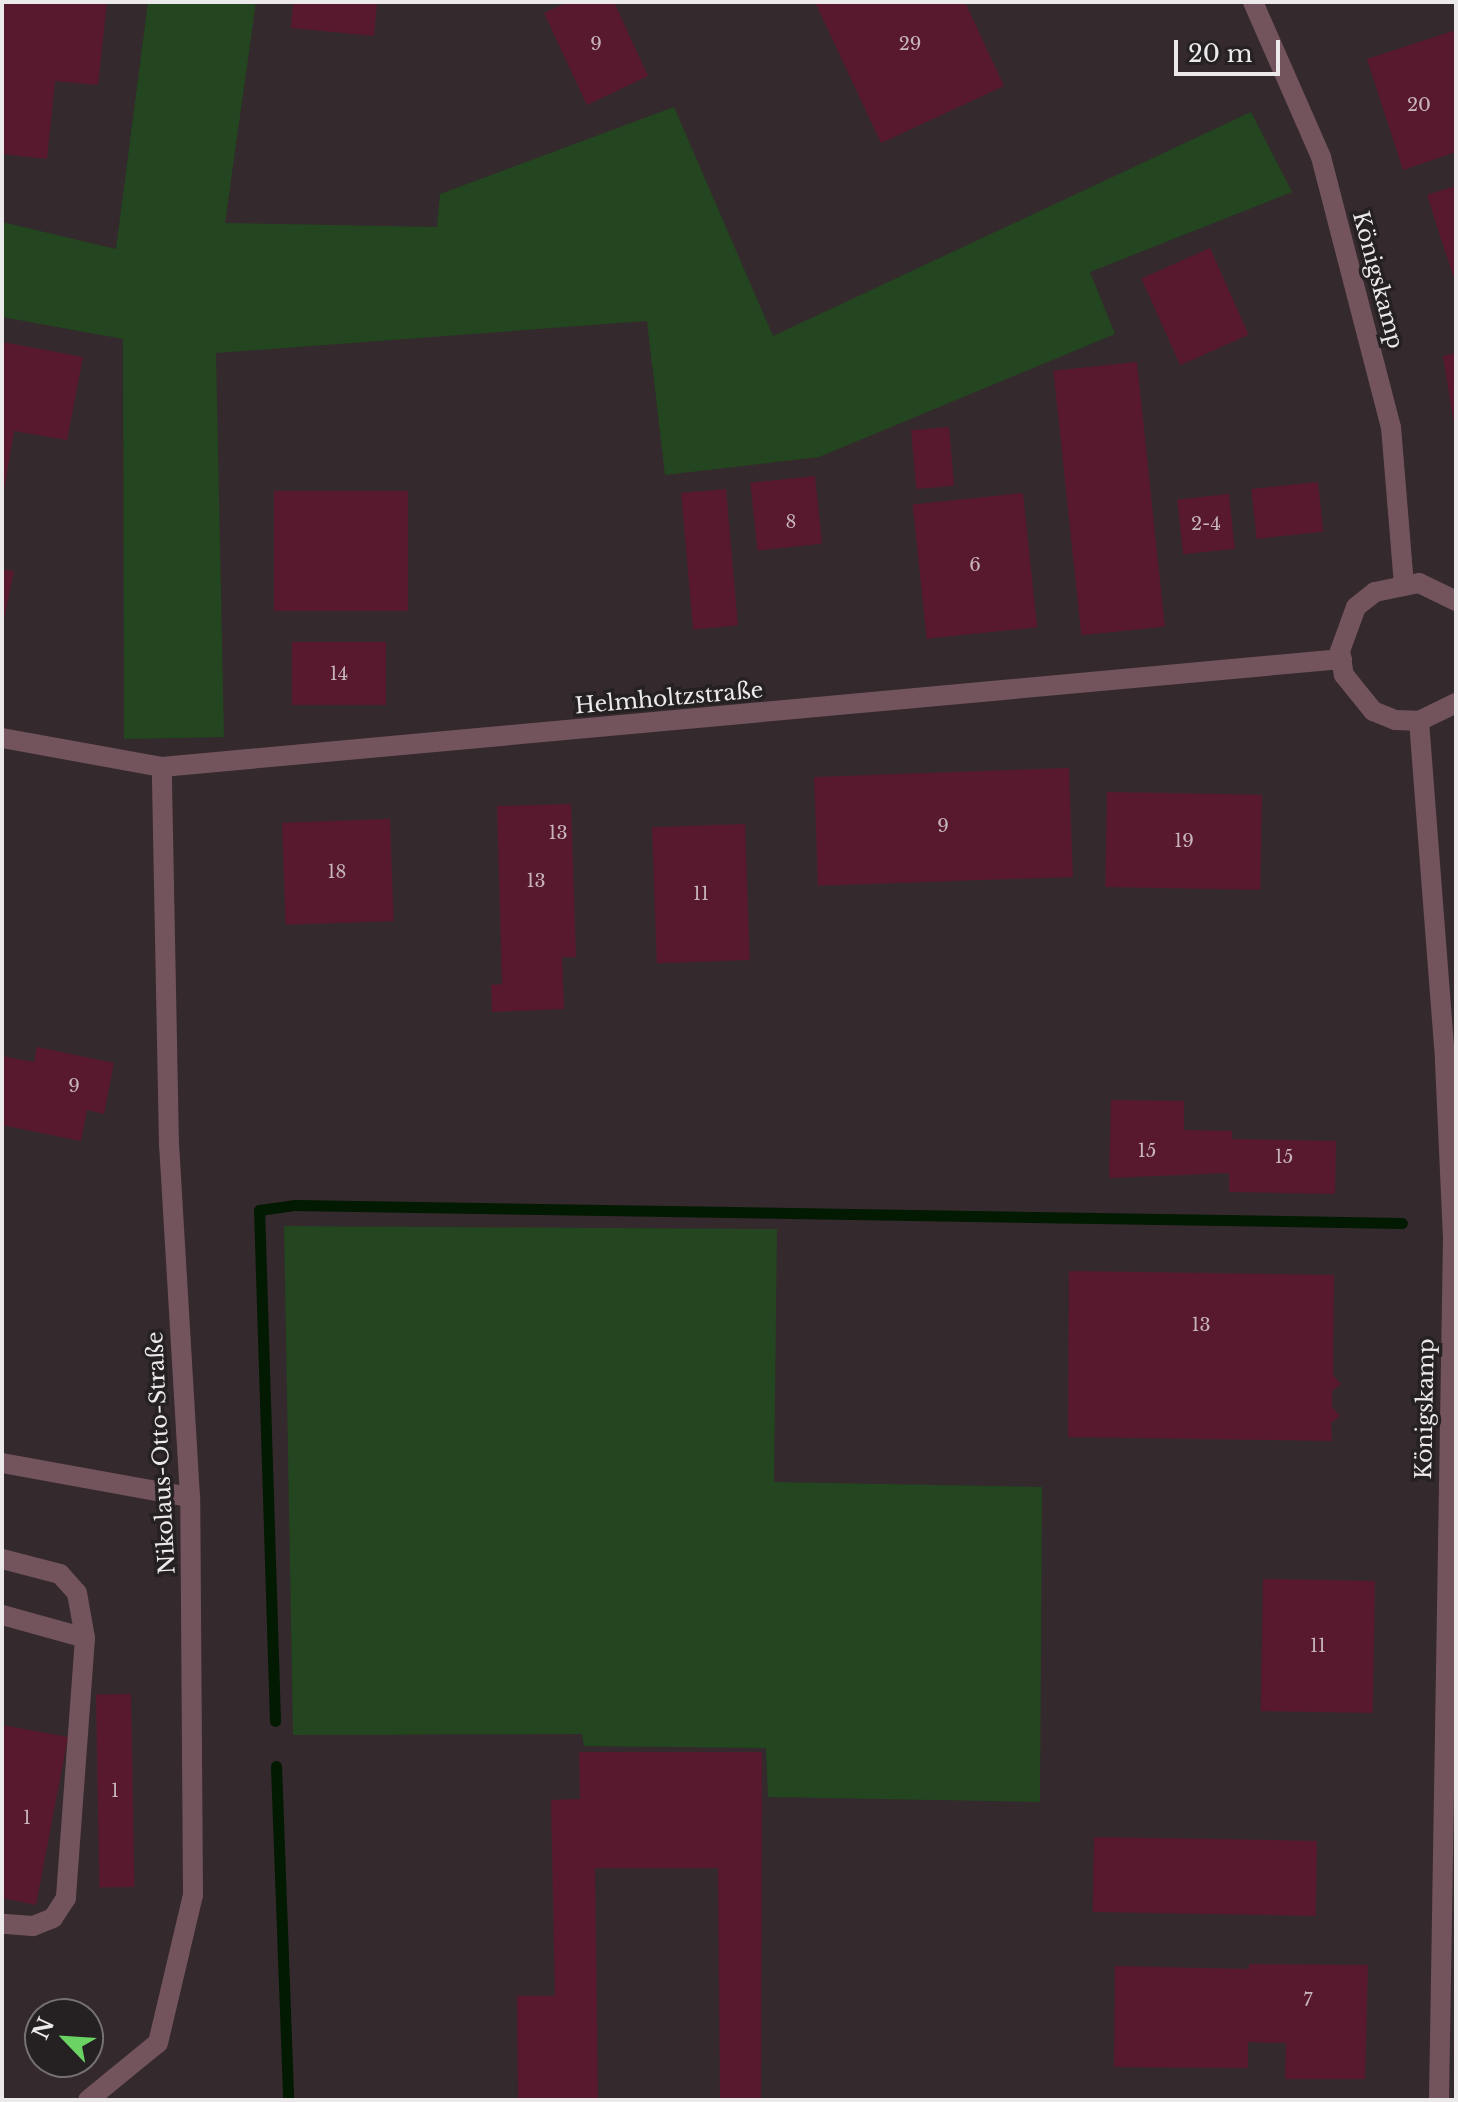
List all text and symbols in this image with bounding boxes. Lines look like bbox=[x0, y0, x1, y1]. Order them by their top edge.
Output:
scale bar bbox=[1178, 24, 1284, 74]
house number: 9 bbox=[590, 33, 602, 55]
house number: 29 bbox=[899, 33, 921, 55]
text: 20 m bbox=[1188, 39, 1253, 68]
house number: 20 bbox=[1407, 94, 1431, 116]
street label: Königskamp bbox=[1347, 208, 1409, 352]
house number: 8 bbox=[786, 511, 796, 533]
house number: 2-4 bbox=[1191, 513, 1221, 535]
house number: 6 bbox=[969, 554, 981, 576]
house number: 14 bbox=[330, 663, 348, 685]
street label: Helmholtzstraße bbox=[574, 677, 764, 719]
house number: 9 bbox=[937, 815, 949, 837]
house number: 13 bbox=[548, 822, 568, 844]
house number: 19 bbox=[1174, 830, 1194, 852]
house number: 18 bbox=[328, 861, 346, 883]
house number: 13 bbox=[526, 870, 546, 892]
house number: 11 bbox=[693, 883, 709, 905]
house number: 9 bbox=[68, 1075, 80, 1097]
house number: 15 bbox=[1138, 1140, 1156, 1162]
house number: 15 bbox=[1275, 1146, 1293, 1168]
house number: 13 bbox=[1191, 1314, 1211, 1336]
street label: Nikolaus-Otto-Straße bbox=[141, 1331, 181, 1575]
street label: Königskamp bbox=[1411, 1338, 1439, 1480]
house number: 11 bbox=[1310, 1635, 1326, 1657]
house number: 1 bbox=[111, 1780, 119, 1802]
house number: 1 bbox=[23, 1807, 31, 1829]
house number: 7 bbox=[1303, 1989, 1313, 2011]
north arrow bbox=[24, 1998, 104, 2078]
text: N bbox=[27, 2013, 60, 2044]

